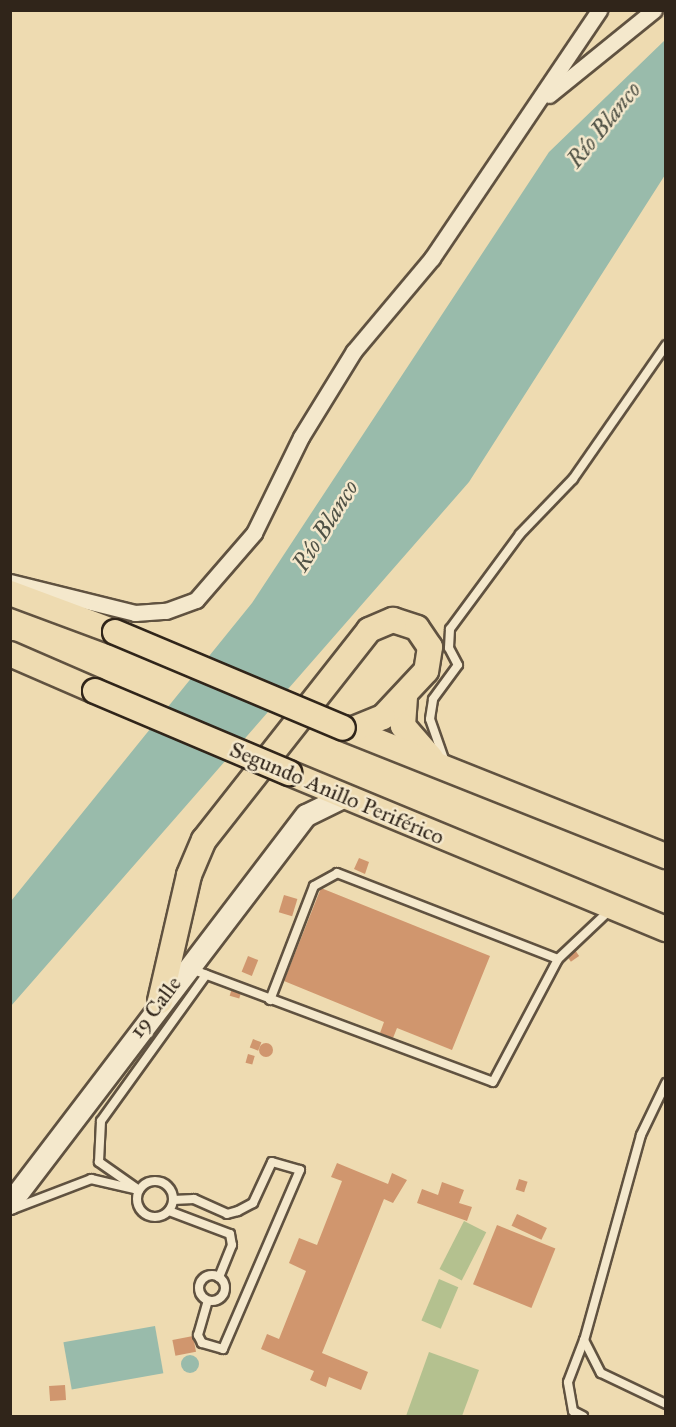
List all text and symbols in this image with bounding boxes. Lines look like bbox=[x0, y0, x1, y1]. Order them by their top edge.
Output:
water label: Río Blanco bbox=[561, 76, 647, 174]
water label: Río Blanco bbox=[287, 475, 365, 577]
street label: Segundo Anillo Periférico bbox=[226, 736, 448, 850]
street label: 19 Calle bbox=[123, 971, 187, 1043]

